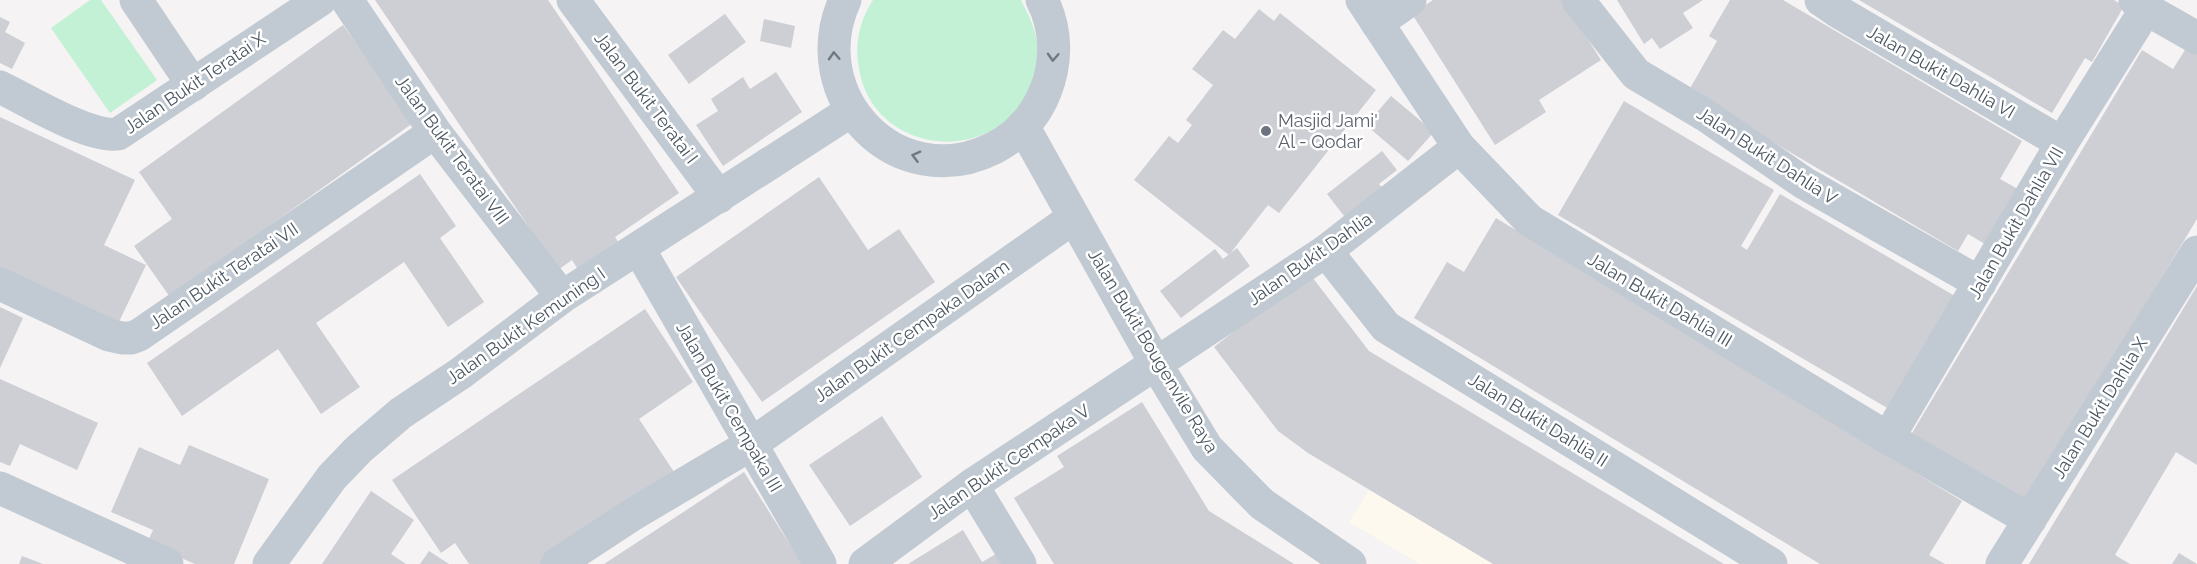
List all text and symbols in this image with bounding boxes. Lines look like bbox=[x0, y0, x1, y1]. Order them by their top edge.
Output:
street label: Jalan Bukit Dahlia VI bbox=[1864, 21, 2019, 122]
street label: Jalan Bukit Teratai X bbox=[120, 27, 270, 138]
street label: Jalan Bukit Teratai I bbox=[590, 28, 703, 167]
one-way arrow bbox=[827, 52, 840, 61]
one-way arrow bbox=[1047, 52, 1060, 61]
street label: Jalan Bukit Teratai VIII bbox=[391, 71, 514, 228]
street label: Jalan Bukit Dahlia V bbox=[1693, 102, 1841, 209]
place label: Masjid Jami' Al - Qodar bbox=[1278, 110, 1378, 152]
marker: Masjid Jami' Al - Qodar bbox=[1259, 124, 1273, 138]
street label: Jalan Bukit Dahlia VII bbox=[1964, 143, 2068, 302]
one-way arrow bbox=[911, 151, 921, 164]
street label: Jalan Bukit Dahlia bbox=[1244, 208, 1376, 309]
street label: Jalan Bukit Teratai VII bbox=[145, 218, 302, 333]
street label: Jalan Bukit Bougenvile Raya bbox=[1084, 245, 1223, 457]
street label: Jalan Bukit Dahlia III bbox=[1584, 248, 1736, 351]
street label: Jalan Bukit Cempaka Dalam bbox=[810, 255, 1013, 406]
street label: Jalan Bukit Kemuning I bbox=[442, 263, 609, 388]
street label: Jalan Bukit Cempaka III bbox=[672, 318, 787, 495]
street label: Jalan Bukit Dahlia X bbox=[2048, 333, 2152, 482]
street label: Jalan Bukit Dahlia II bbox=[1465, 368, 1612, 471]
street label: Jalan Bukit Cempaka V bbox=[924, 400, 1094, 524]

